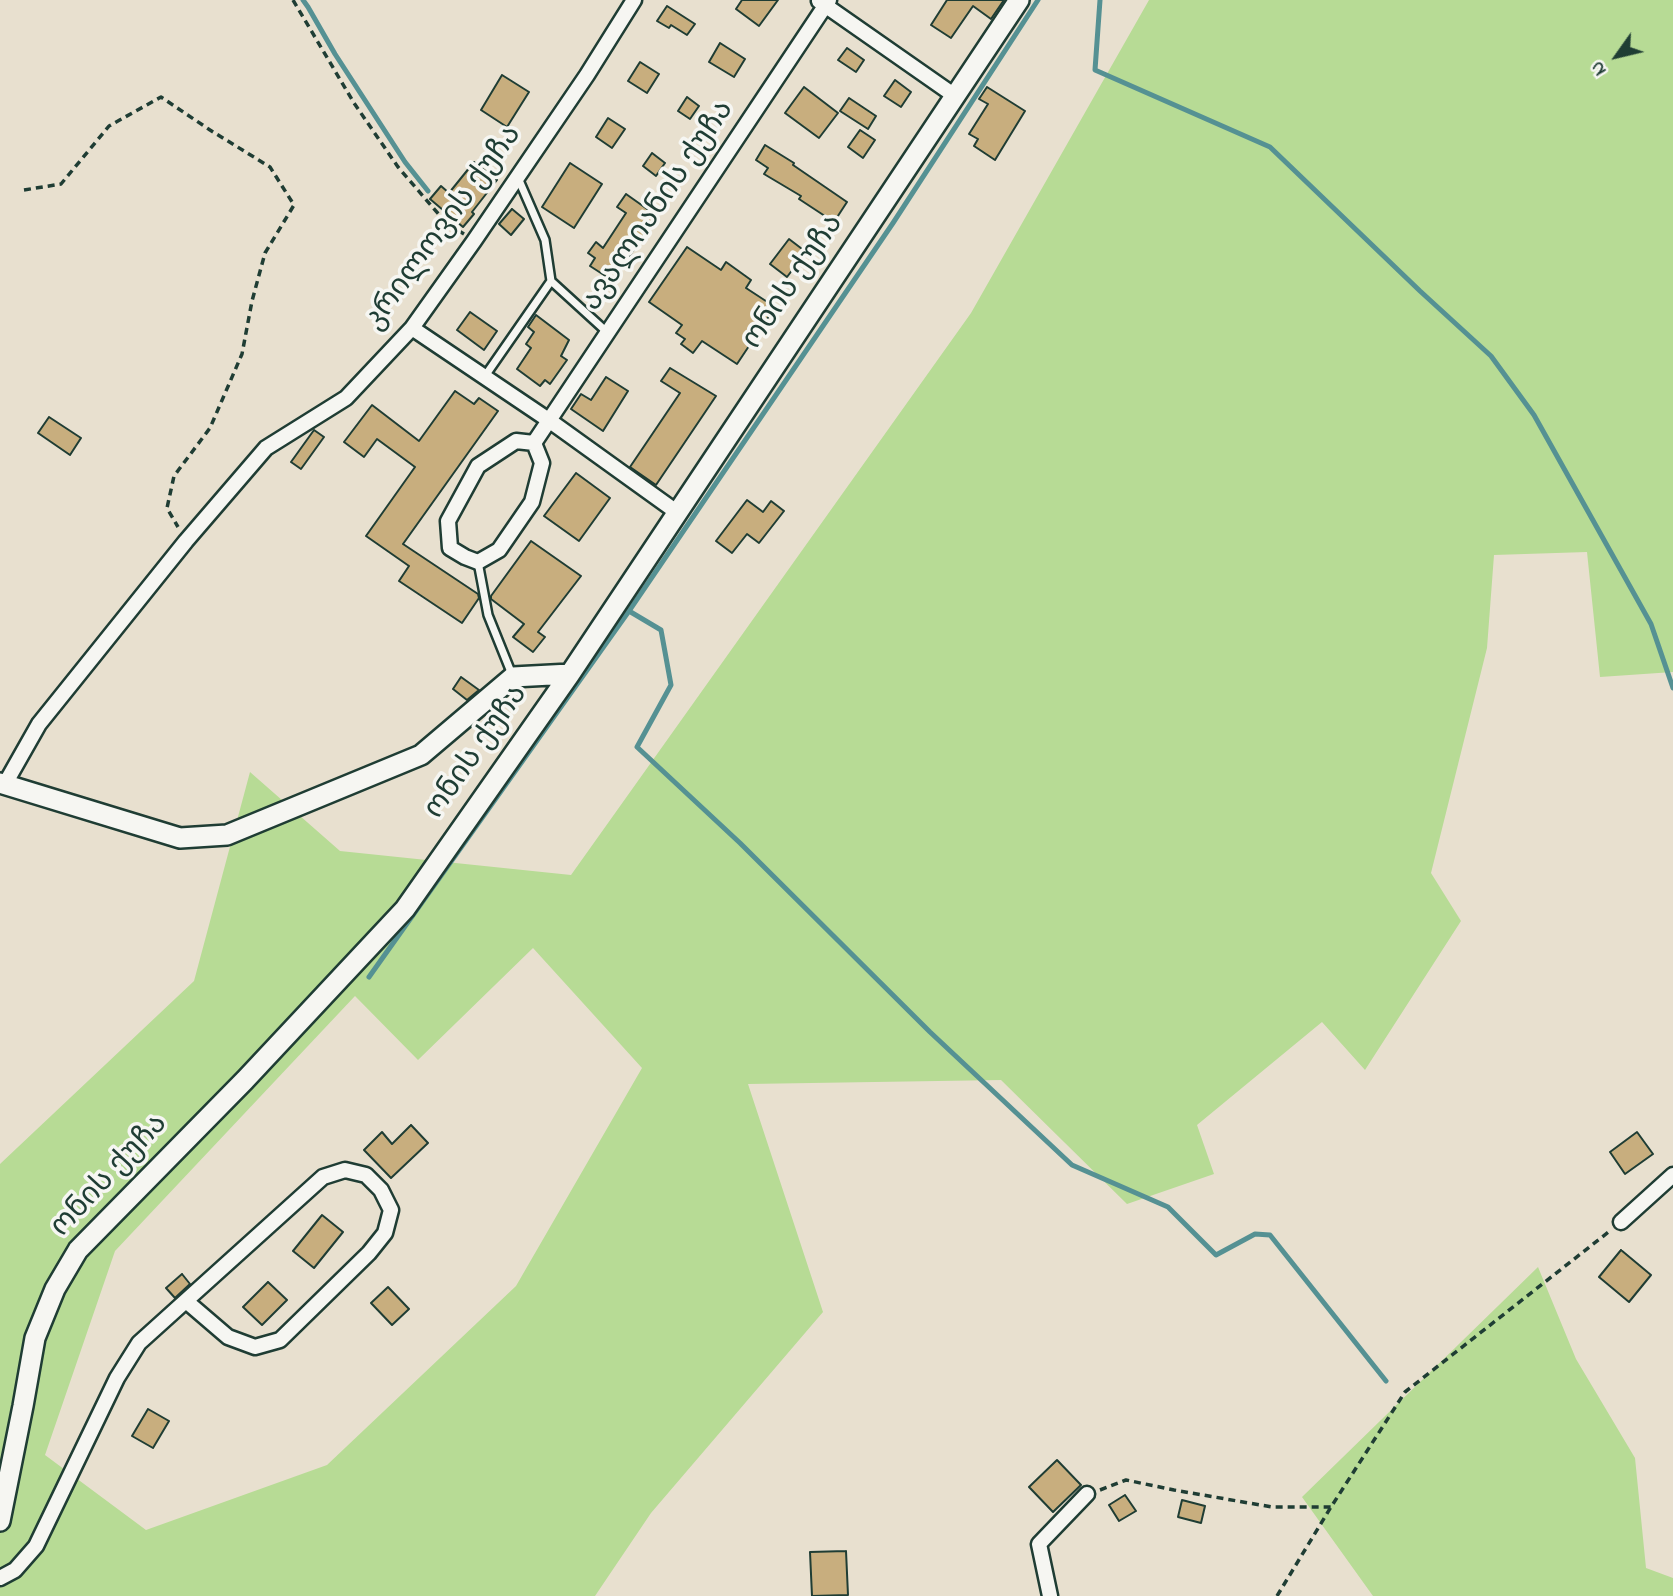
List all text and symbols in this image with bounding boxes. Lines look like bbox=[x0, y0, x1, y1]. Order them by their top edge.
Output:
north arrow bbox=[1582, 21, 1652, 91]
text: N bbox=[1584, 55, 1614, 81]
street label: ავალიანის ქუჩა bbox=[576, 95, 744, 319]
street label: კრილოვის ქუჩა bbox=[358, 119, 532, 339]
street label: ონის ქუჩა bbox=[737, 209, 853, 357]
street label: ონის ქუჩა bbox=[419, 679, 537, 827]
street label: ონის ქუჩა bbox=[45, 1108, 177, 1246]

